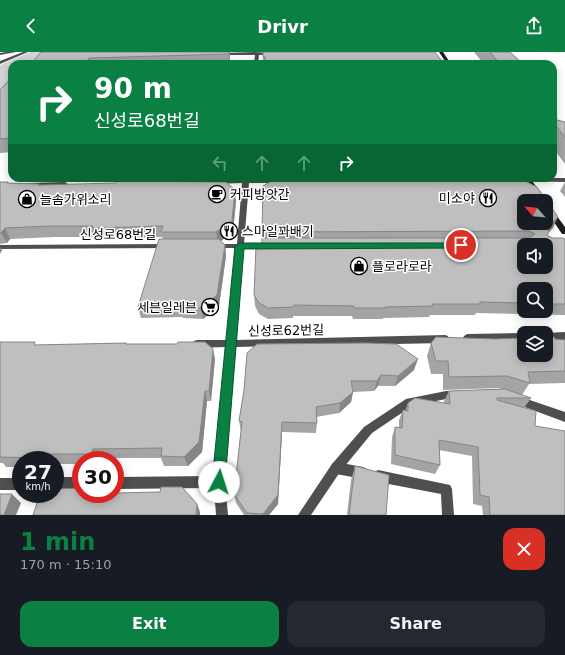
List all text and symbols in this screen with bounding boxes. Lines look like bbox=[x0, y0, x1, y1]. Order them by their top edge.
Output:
icon: back bbox=[20, 15, 42, 37]
icon: share bbox=[523, 15, 545, 37]
text: Drivr bbox=[257, 16, 308, 37]
text: 90 m bbox=[94, 72, 172, 105]
icon: right bbox=[28, 76, 80, 128]
text: 신성로68번길 bbox=[94, 110, 200, 131]
icon: left bbox=[209, 152, 231, 174]
icon: ahead bbox=[251, 152, 273, 174]
icon: ahead bbox=[293, 152, 315, 174]
icon: right bbox=[335, 152, 357, 174]
cafe icon: 커피방앗간 bbox=[207, 184, 227, 204]
place label: 커피방앗간 bbox=[230, 187, 290, 202]
restaurant icon: 미소야 bbox=[478, 188, 498, 208]
shop icon: 늘솜가위소리 bbox=[17, 189, 37, 209]
place label: 미소야 bbox=[439, 191, 475, 206]
place label: 늘솜가위소리 bbox=[40, 192, 112, 207]
north arrow bbox=[517, 194, 553, 230]
map controls bbox=[517, 194, 553, 362]
restaurant icon: 스마일꽈배기 bbox=[219, 221, 239, 241]
place label: 스마일꽈배기 bbox=[242, 224, 314, 239]
street label: 신성로68번길 bbox=[80, 227, 156, 242]
pin bbox=[444, 228, 478, 262]
icon: arrive bbox=[450, 234, 472, 256]
button: sound bbox=[517, 238, 553, 274]
shop icon: 플로라로라 bbox=[349, 256, 369, 276]
place label: 플로라로라 bbox=[372, 259, 432, 274]
button: search bbox=[517, 282, 553, 318]
supermarket icon: 세븐일레븐 bbox=[200, 297, 220, 317]
place label: 세븐일레븐 bbox=[137, 300, 197, 315]
street label: 신성로62번길 bbox=[248, 322, 324, 339]
button: layers bbox=[517, 326, 553, 362]
speed limit sign: 30 bbox=[72, 451, 124, 503]
text: 27 bbox=[24, 460, 52, 484]
position arrow bbox=[198, 461, 240, 503]
text: km/h bbox=[25, 481, 51, 492]
text: 1 min bbox=[20, 528, 95, 556]
button: close bbox=[503, 528, 545, 570]
text: 170 m · 15:10 bbox=[20, 557, 111, 572]
button: Exit bbox=[20, 601, 279, 647]
button: Share bbox=[287, 601, 545, 647]

